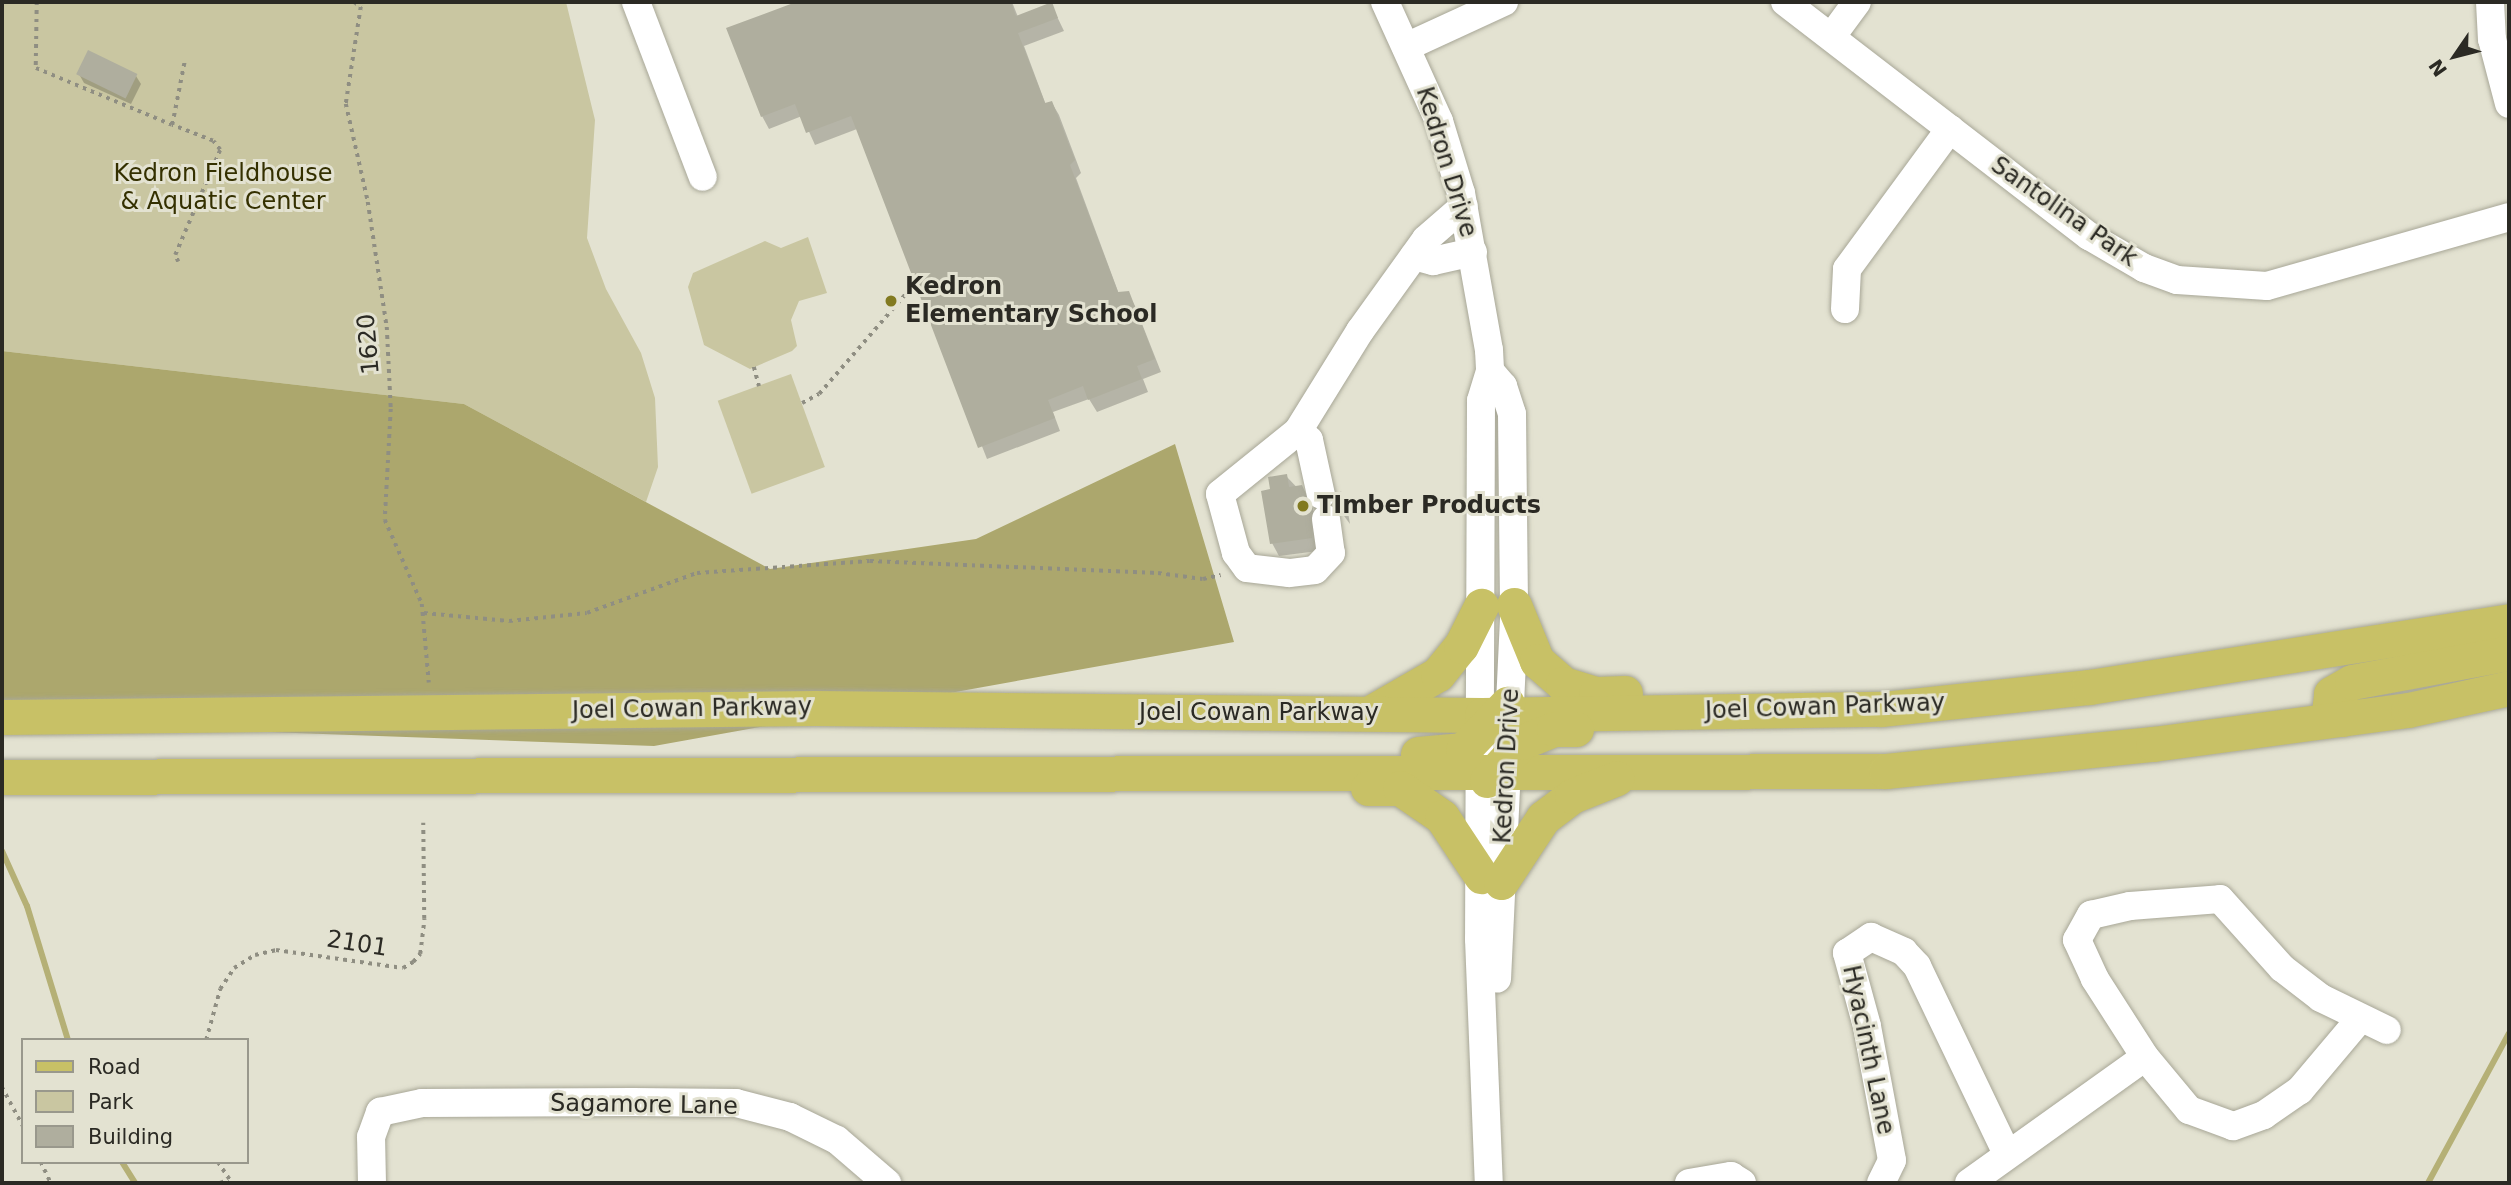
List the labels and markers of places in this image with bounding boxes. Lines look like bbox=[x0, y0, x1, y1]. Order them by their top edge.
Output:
place label: Kedron Elementary School bbox=[905, 273, 1158, 329]
marker: Kedron Elementary School bbox=[883, 293, 899, 309]
place label: TImber Products bbox=[1317, 492, 1541, 520]
marker: TImber Products bbox=[1295, 498, 1311, 514]

